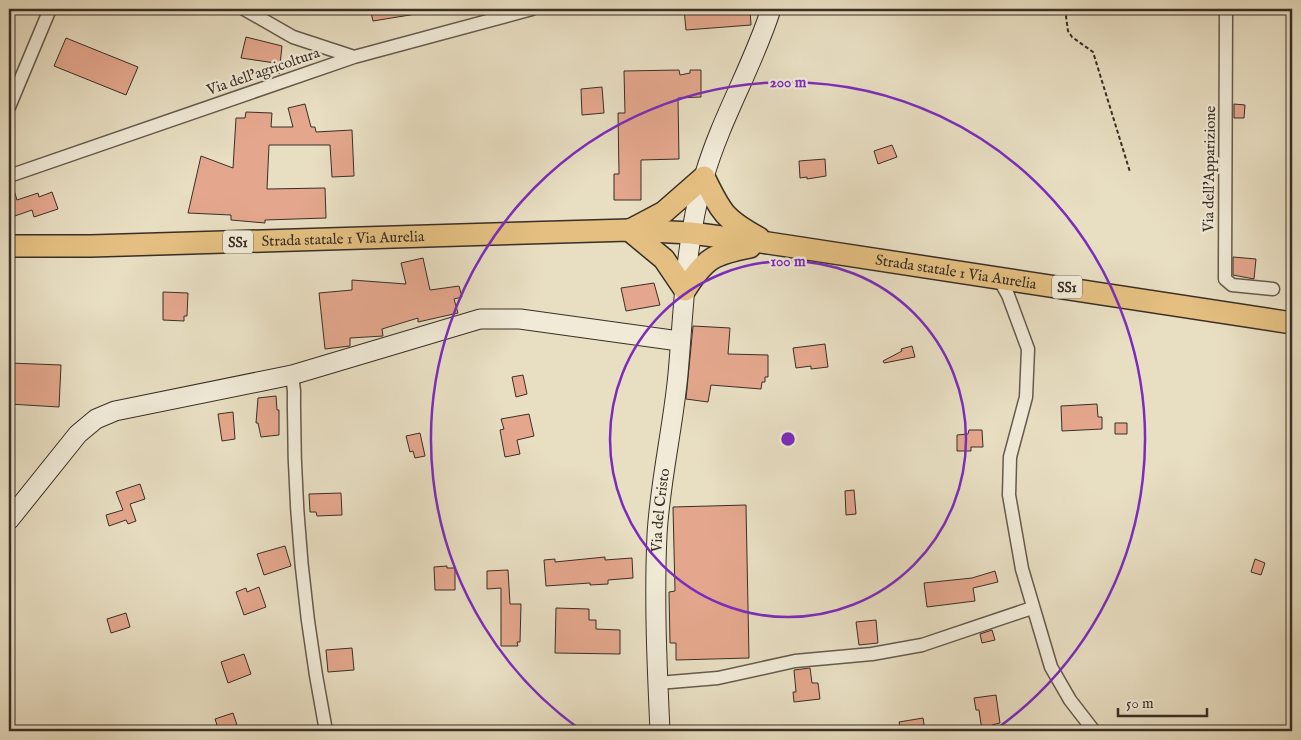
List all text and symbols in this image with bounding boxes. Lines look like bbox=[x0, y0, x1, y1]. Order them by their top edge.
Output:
street label: Via dell'agricoltura bbox=[203, 43, 323, 100]
text: 200 m bbox=[770, 73, 807, 92]
street label: Via dell'Apparizione bbox=[1199, 106, 1220, 233]
street label: Strada statale 1 Via Aurelia bbox=[261, 227, 425, 251]
road number: SS1 bbox=[223, 230, 253, 253]
street label: Strada statale 1 Via Aurelia bbox=[874, 250, 1038, 294]
text: 100 m bbox=[770, 252, 806, 271]
road number: SS1 bbox=[1052, 276, 1082, 298]
centre of rings bbox=[779, 430, 797, 448]
street label: Via del Cristo bbox=[647, 467, 674, 554]
scale bar bbox=[1118, 685, 1207, 717]
text: 50 m bbox=[1126, 694, 1154, 713]

